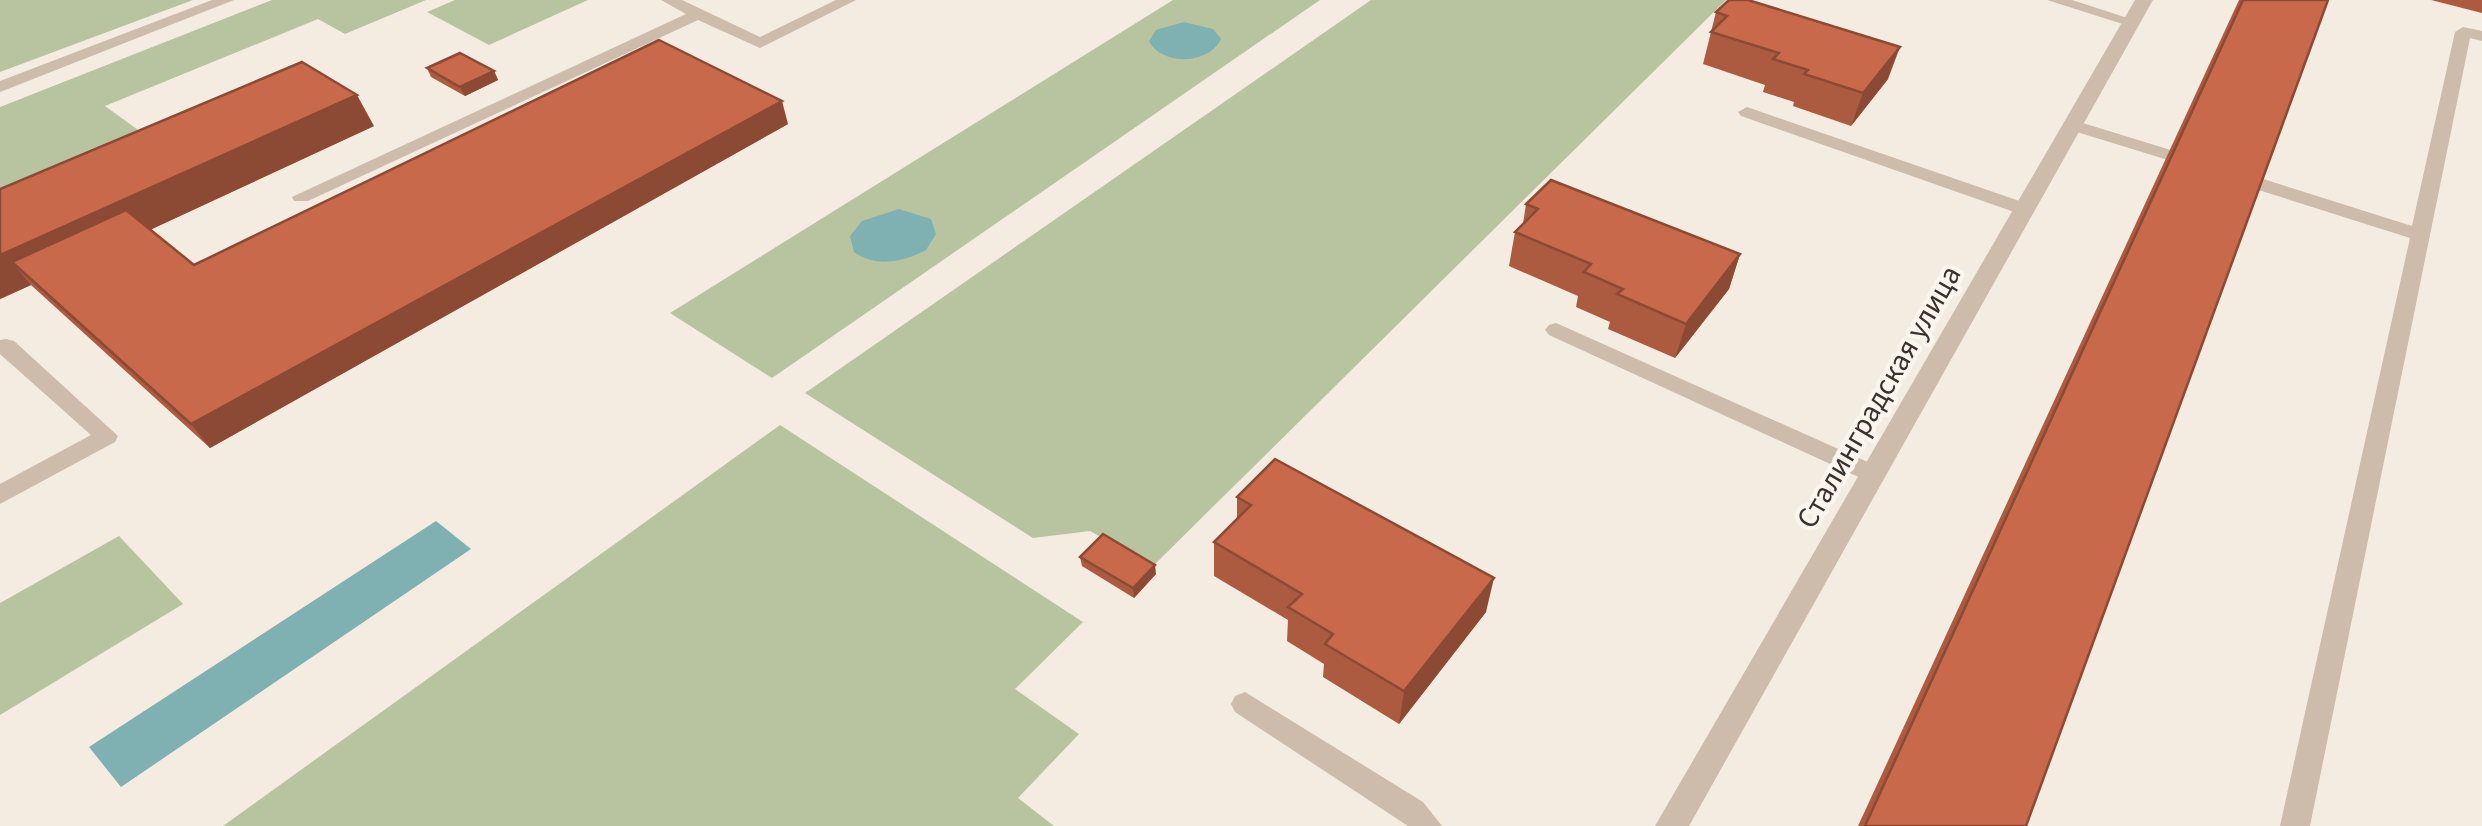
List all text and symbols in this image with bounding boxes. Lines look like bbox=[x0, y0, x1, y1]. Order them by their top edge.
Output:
street label: Сталинградская улица bbox=[1786, 257, 1972, 537]

